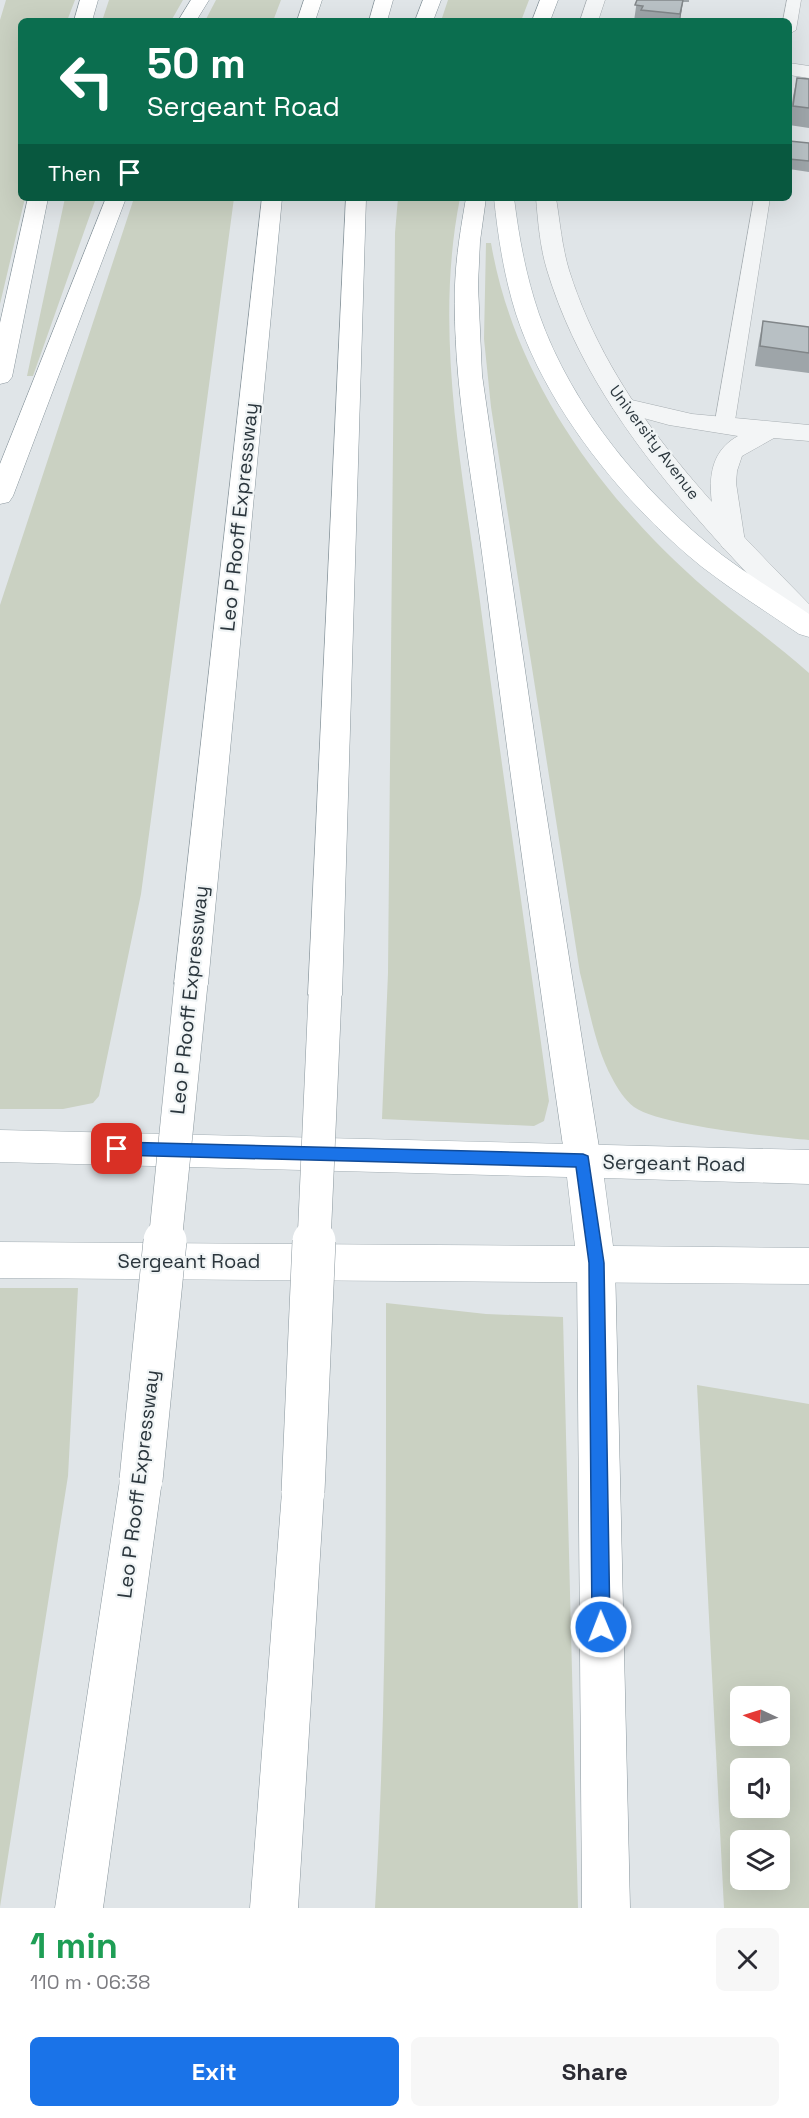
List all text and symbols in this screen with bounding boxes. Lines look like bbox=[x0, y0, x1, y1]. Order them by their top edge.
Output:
text: 50 m bbox=[147, 37, 246, 90]
icon: left bbox=[48, 42, 126, 120]
text: Sergeant Road bbox=[147, 89, 340, 124]
icon: arrive bbox=[113, 156, 146, 189]
text: Then bbox=[48, 159, 101, 187]
street label: University Avenue bbox=[605, 381, 704, 504]
street label: Leo P Rooff Expressway bbox=[214, 401, 264, 633]
street label: Leo P Rooff Expressway bbox=[164, 884, 214, 1116]
pin bbox=[91, 1123, 142, 1174]
icon: arrive bbox=[100, 1132, 133, 1165]
street label: Sergeant Road bbox=[602, 1149, 746, 1177]
street label: Sergeant Road bbox=[118, 1248, 260, 1274]
street label: Leo P Rooff Expressway bbox=[111, 1368, 165, 1600]
position arrow bbox=[569, 1595, 633, 1659]
north arrow bbox=[730, 1686, 790, 1746]
map controls bbox=[730, 1686, 790, 1890]
button: sound bbox=[730, 1758, 790, 1818]
button: layers bbox=[730, 1830, 790, 1890]
text: 1 min bbox=[30, 1923, 118, 1969]
button: close bbox=[716, 1928, 779, 1991]
text: 110 m · 06:38 bbox=[30, 1969, 151, 1995]
button: Exit bbox=[30, 2037, 399, 2106]
button: Share bbox=[411, 2037, 779, 2106]

